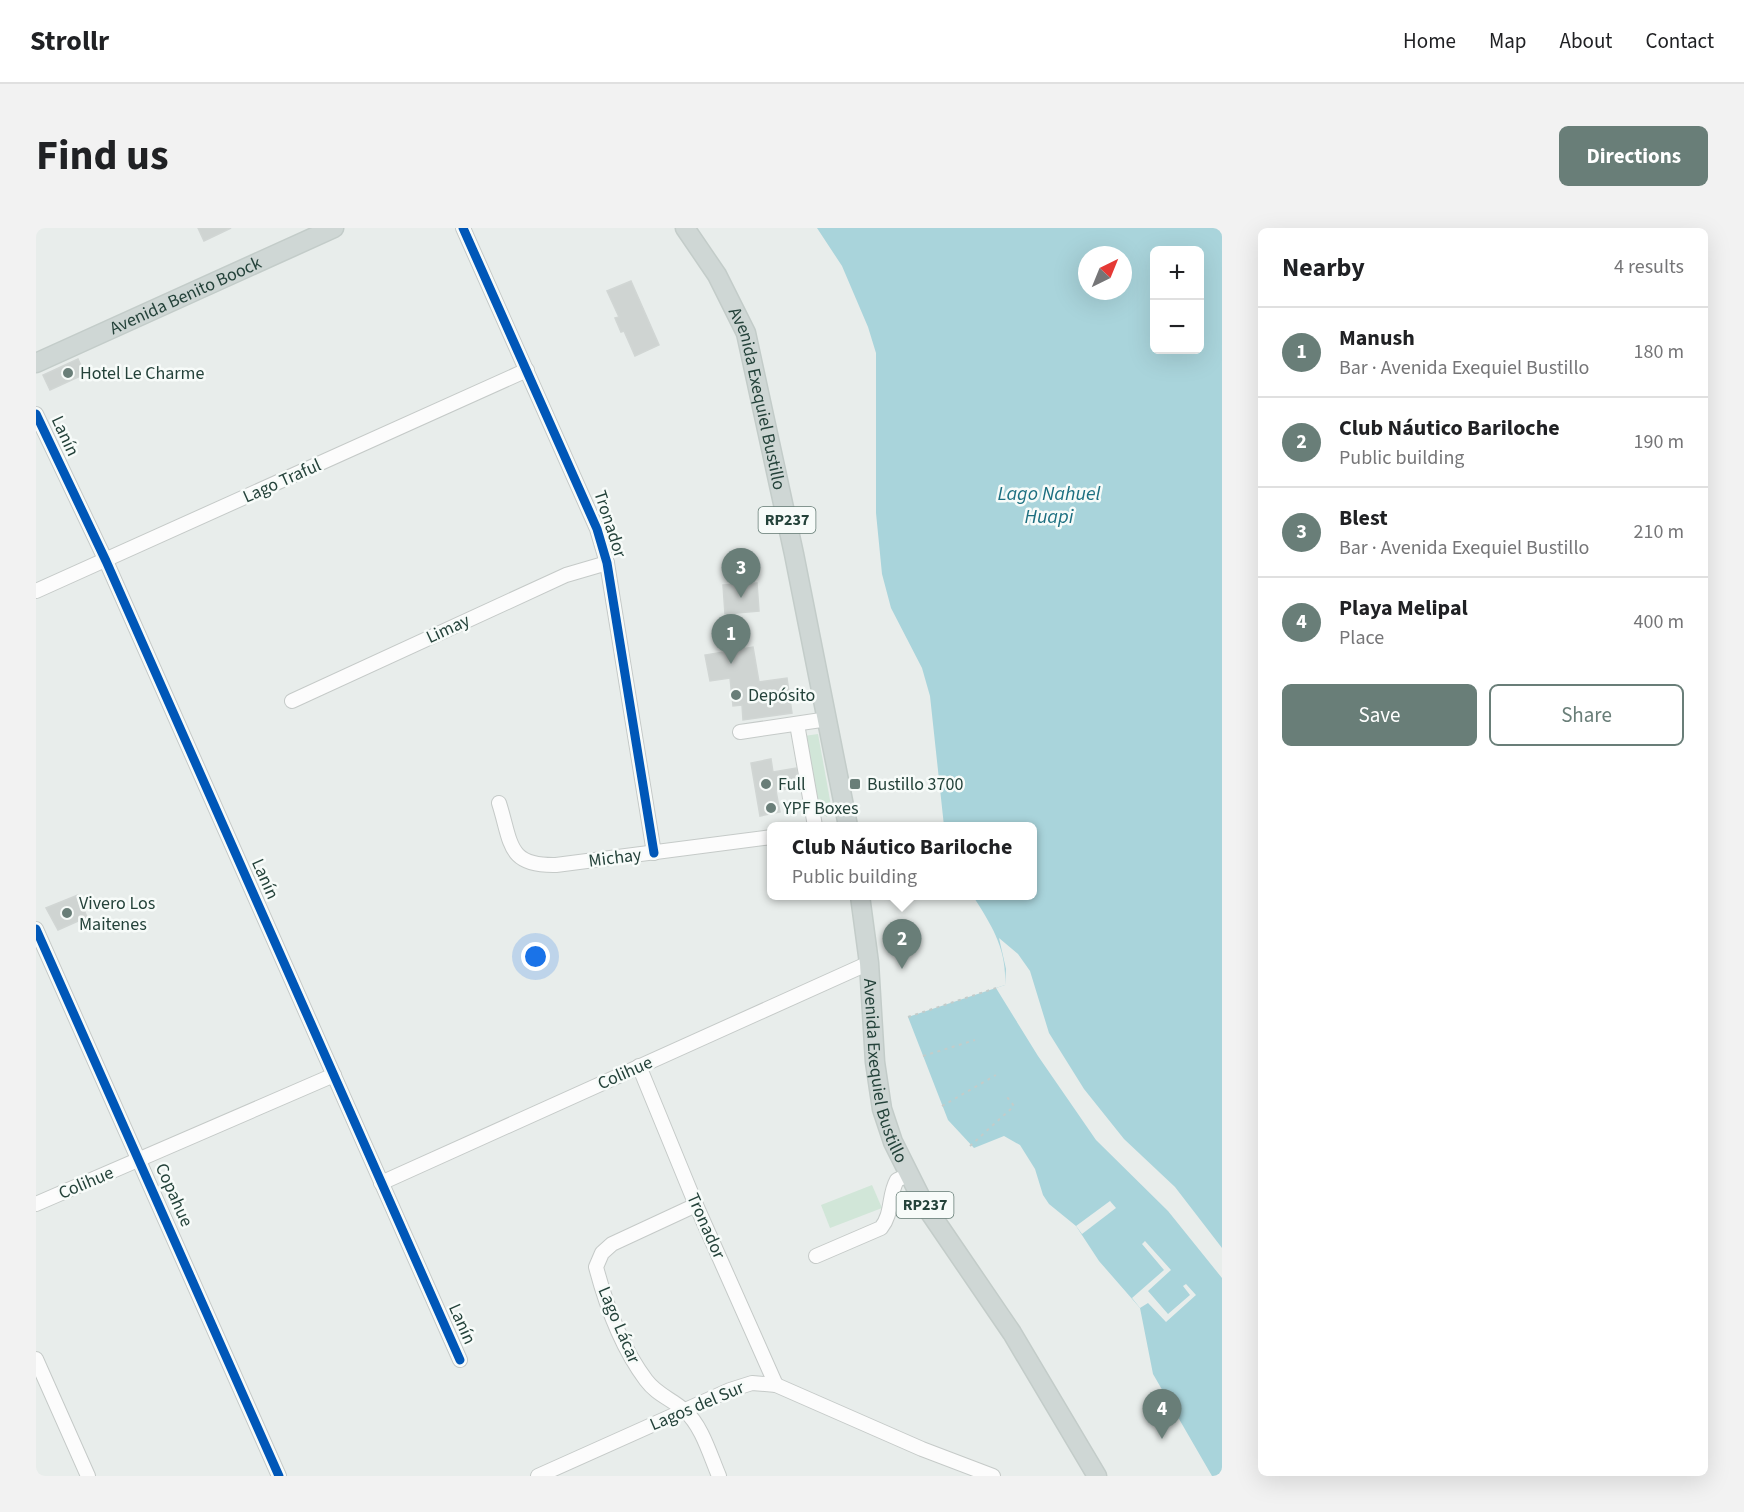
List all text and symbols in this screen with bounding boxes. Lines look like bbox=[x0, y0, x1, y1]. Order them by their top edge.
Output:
text: Strollr bbox=[30, 21, 109, 61]
text: Home bbox=[1403, 26, 1456, 56]
text: Map bbox=[1489, 26, 1527, 56]
text: About bbox=[1560, 26, 1612, 56]
text: Contact bbox=[1645, 26, 1714, 56]
text: Find us bbox=[36, 126, 169, 186]
button: Directions bbox=[1559, 126, 1708, 186]
north arrow bbox=[1078, 246, 1132, 300]
map controls bbox=[1150, 246, 1204, 354]
button: + bbox=[1150, 246, 1204, 300]
text: Nearby bbox=[1282, 249, 1365, 286]
street label: Avenida Benito Boock bbox=[105, 250, 265, 341]
text: 4 results bbox=[1614, 253, 1684, 281]
button: − bbox=[1150, 300, 1204, 354]
street label: Avenida Exequiel Bustillo bbox=[722, 303, 792, 492]
text: Manush bbox=[1339, 322, 1415, 354]
text: 1 bbox=[1296, 338, 1307, 366]
text: 180 m bbox=[1634, 338, 1684, 366]
text: Bar · Avenida Exequiel Bustillo bbox=[1339, 354, 1589, 382]
place label: Hotel Le Charme bbox=[80, 361, 205, 386]
marker: Hotel Le Charme bbox=[61, 366, 75, 380]
street label: Lanín bbox=[45, 412, 85, 460]
text: Club Náutico Bariloche bbox=[1339, 412, 1560, 444]
text: 2 bbox=[1296, 428, 1307, 456]
text: 190 m bbox=[1634, 428, 1684, 456]
text: Public building bbox=[1339, 444, 1464, 472]
street label: Lago Traful bbox=[239, 453, 325, 509]
water label: Lago Nahuel Huapi bbox=[997, 480, 1101, 531]
street label: Tronador bbox=[587, 487, 633, 562]
text: Blest bbox=[1339, 502, 1388, 534]
road number: RP237 bbox=[758, 507, 816, 533]
text: 3 bbox=[1296, 518, 1307, 546]
text: 210 m bbox=[1634, 518, 1684, 546]
text: Bar · Avenida Exequiel Bustillo bbox=[1339, 534, 1589, 562]
pin: 3 bbox=[722, 548, 760, 598]
text: Playa Melipal bbox=[1339, 592, 1468, 624]
street label: Limay bbox=[422, 608, 474, 650]
text: 4 bbox=[1296, 608, 1307, 636]
text: 400 m bbox=[1634, 608, 1684, 636]
pin: 1 bbox=[712, 614, 750, 664]
text: Place bbox=[1339, 624, 1384, 652]
place label: Depósito bbox=[748, 683, 815, 708]
button: Save bbox=[1282, 684, 1477, 746]
button: Share bbox=[1489, 684, 1684, 746]
marker: Depósito bbox=[729, 688, 743, 702]
place label: Full bbox=[778, 772, 806, 797]
place label: Bustillo 3700 bbox=[867, 772, 963, 797]
marker: Full bbox=[759, 777, 773, 791]
marker: Bustillo 3700 bbox=[848, 777, 862, 791]
place label: YPF Boxes bbox=[782, 796, 858, 821]
marker: YPF Boxes bbox=[764, 801, 778, 815]
popup bbox=[767, 822, 1037, 900]
text: Club Náutico Bariloche bbox=[792, 831, 1012, 863]
street label: Michay bbox=[587, 842, 643, 874]
street label: Lanín bbox=[245, 855, 285, 903]
text: Public building bbox=[792, 863, 917, 891]
place label: Vivero Los Maitenes bbox=[79, 891, 155, 937]
marker: Vivero Los Maitenes bbox=[60, 906, 74, 920]
pin: 2 bbox=[882, 920, 922, 969]
your location bbox=[521, 942, 550, 971]
street label: Avenida Exequiel Bustillo bbox=[857, 978, 914, 1167]
street label: Colihue bbox=[594, 1050, 656, 1096]
street label: Copahue bbox=[149, 1159, 199, 1231]
street label: Colihue bbox=[55, 1160, 117, 1206]
street label: Tronador bbox=[680, 1189, 732, 1264]
road number: RP237 bbox=[896, 1192, 954, 1218]
street label: Lago Lácar bbox=[592, 1283, 647, 1368]
street label: Lanín bbox=[442, 1300, 482, 1348]
street label: Lagos del Sur bbox=[646, 1375, 749, 1437]
pin: 4 bbox=[1142, 1390, 1182, 1439]

